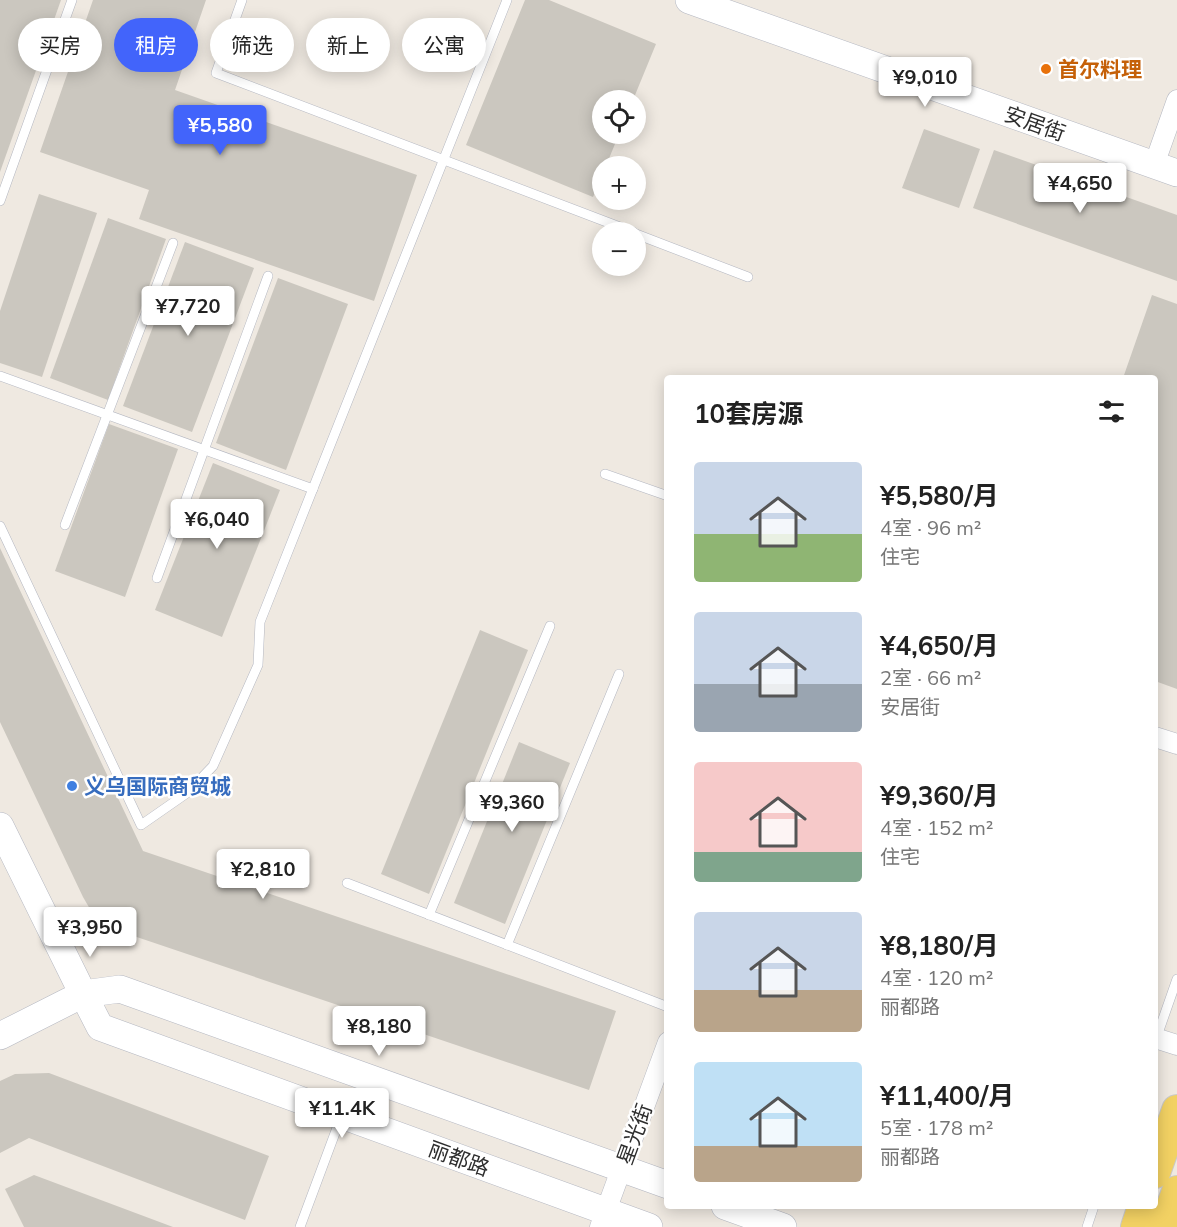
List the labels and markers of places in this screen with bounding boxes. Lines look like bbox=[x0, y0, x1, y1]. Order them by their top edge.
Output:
place label: 首尔料理 bbox=[1058, 56, 1142, 82]
pin: ¥9,010 bbox=[876, 57, 974, 108]
marker: 首尔料理 bbox=[1039, 62, 1053, 76]
pin: ¥5,580 bbox=[171, 105, 269, 156]
pin: ¥4,650 bbox=[1031, 163, 1129, 214]
pin: ¥7,720 bbox=[139, 286, 237, 337]
pin: ¥6,040 bbox=[168, 499, 266, 550]
place label: 义乌国际商贸城 bbox=[84, 773, 231, 799]
marker: 义乌国际商贸城 bbox=[65, 779, 79, 793]
pin: ¥9,360 bbox=[463, 782, 561, 833]
pin: ¥2,810 bbox=[214, 849, 312, 900]
pin: ¥3,950 bbox=[41, 907, 139, 958]
pin: ¥8,180 bbox=[330, 1006, 428, 1057]
pin: ¥11.4K bbox=[293, 1088, 391, 1139]

